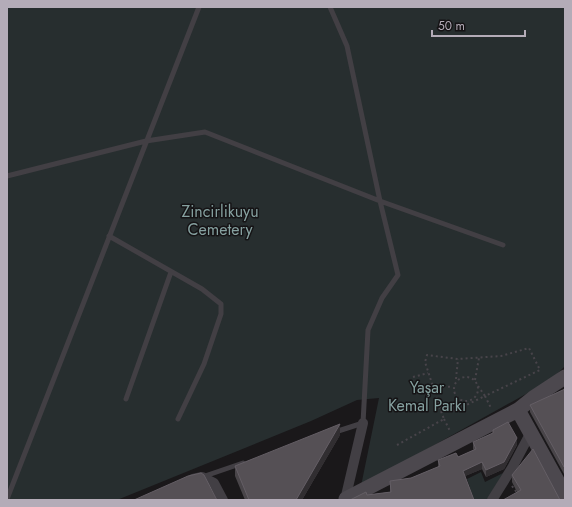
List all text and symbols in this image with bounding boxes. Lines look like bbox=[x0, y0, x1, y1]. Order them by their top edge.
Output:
scale bar bbox=[432, 12, 525, 38]
text: 50 m bbox=[438, 17, 465, 35]
park label: Zincirlikuyu Cemetery bbox=[181, 200, 259, 241]
park label: Yaşar Kemal Parkı bbox=[388, 376, 466, 417]

